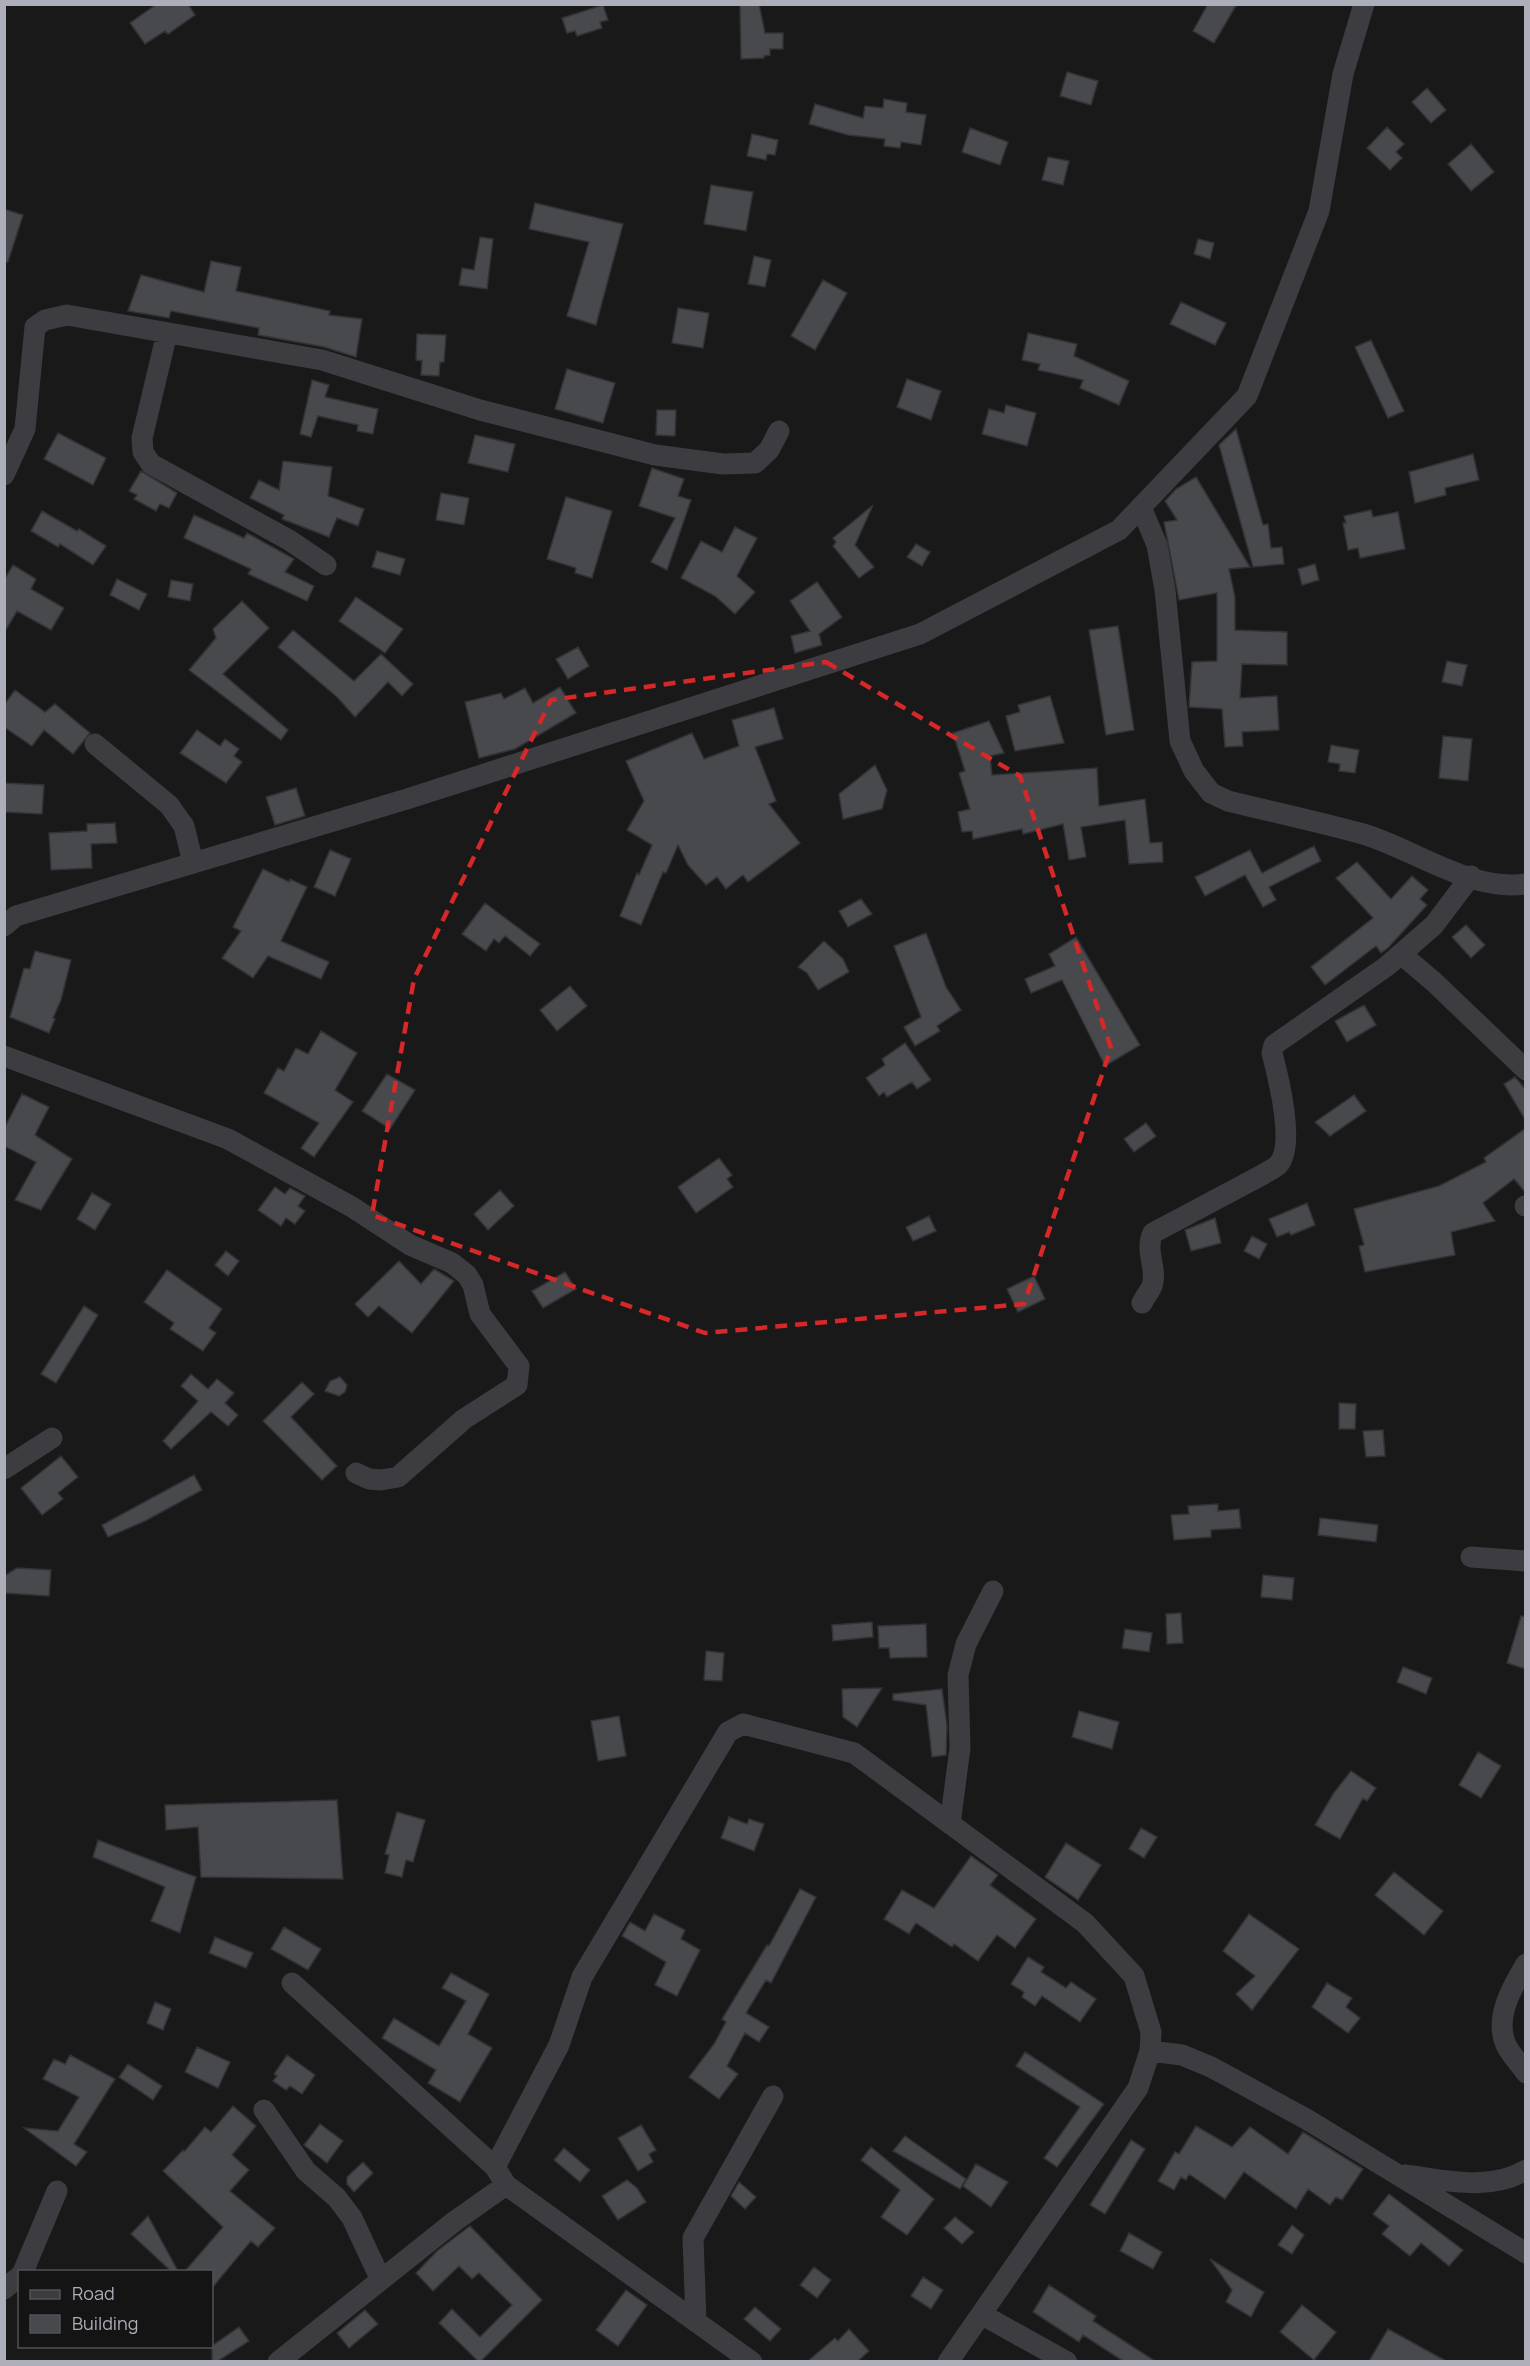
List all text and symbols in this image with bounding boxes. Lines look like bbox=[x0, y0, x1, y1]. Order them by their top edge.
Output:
legend bbox=[18, 2270, 213, 2348]
text: Road bbox=[72, 2281, 115, 2305]
text: Building bbox=[72, 2311, 138, 2335]

